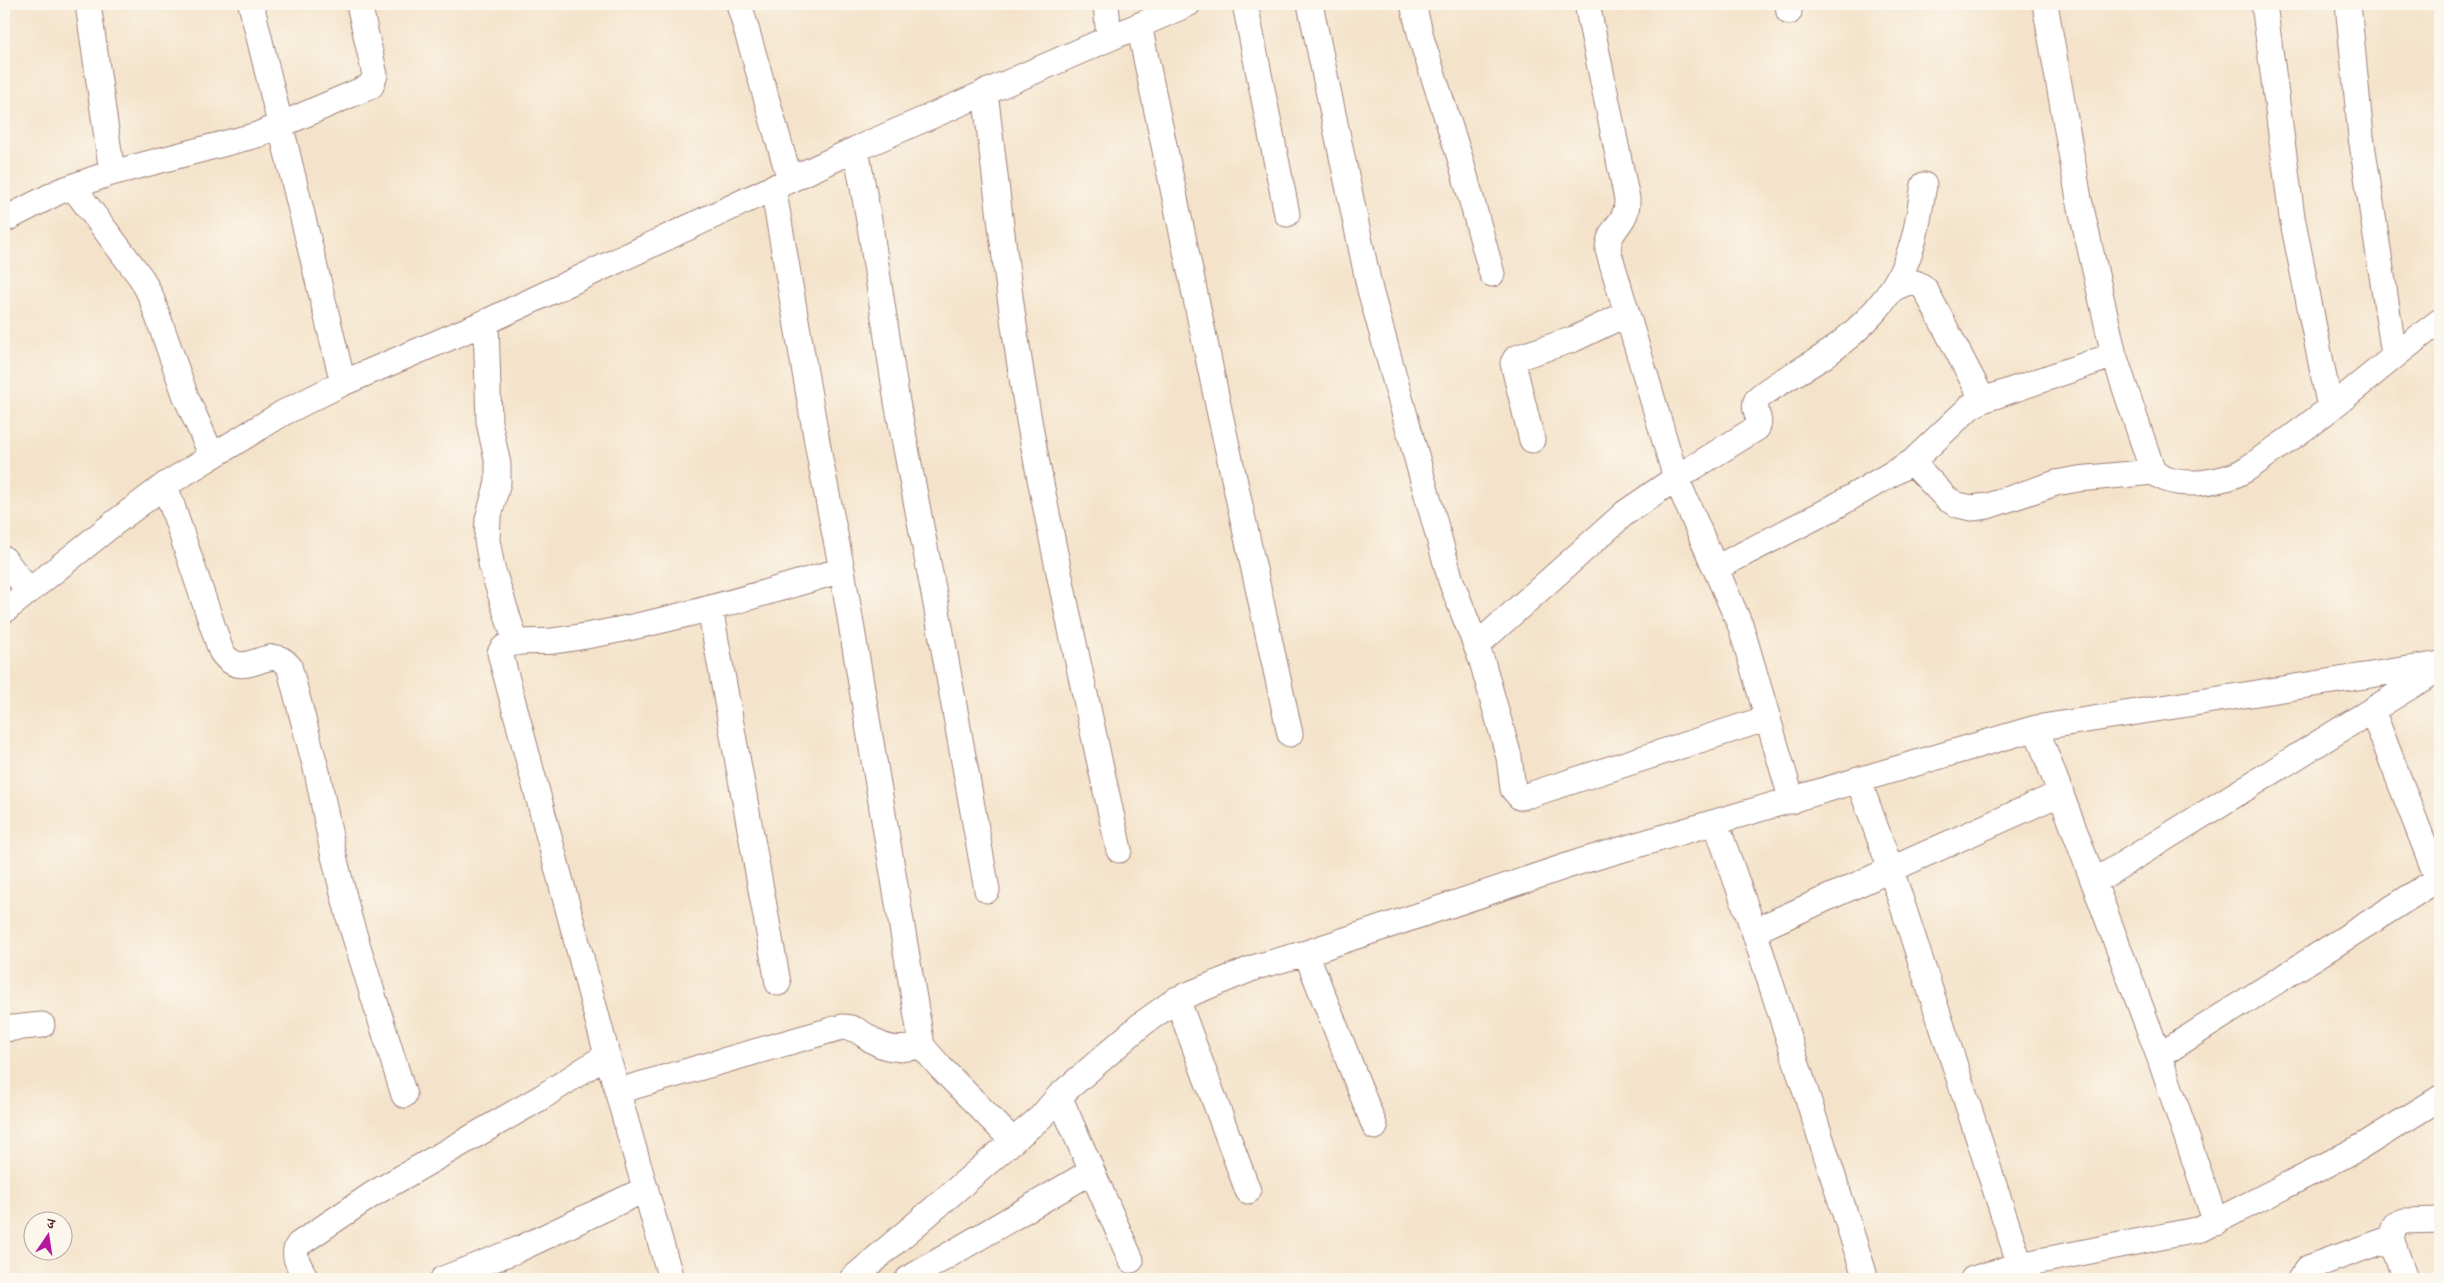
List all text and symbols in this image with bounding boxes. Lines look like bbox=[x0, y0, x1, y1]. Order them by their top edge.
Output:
north arrow bbox=[22, 1210, 72, 1260]
text: उ bbox=[44, 1215, 57, 1233]

